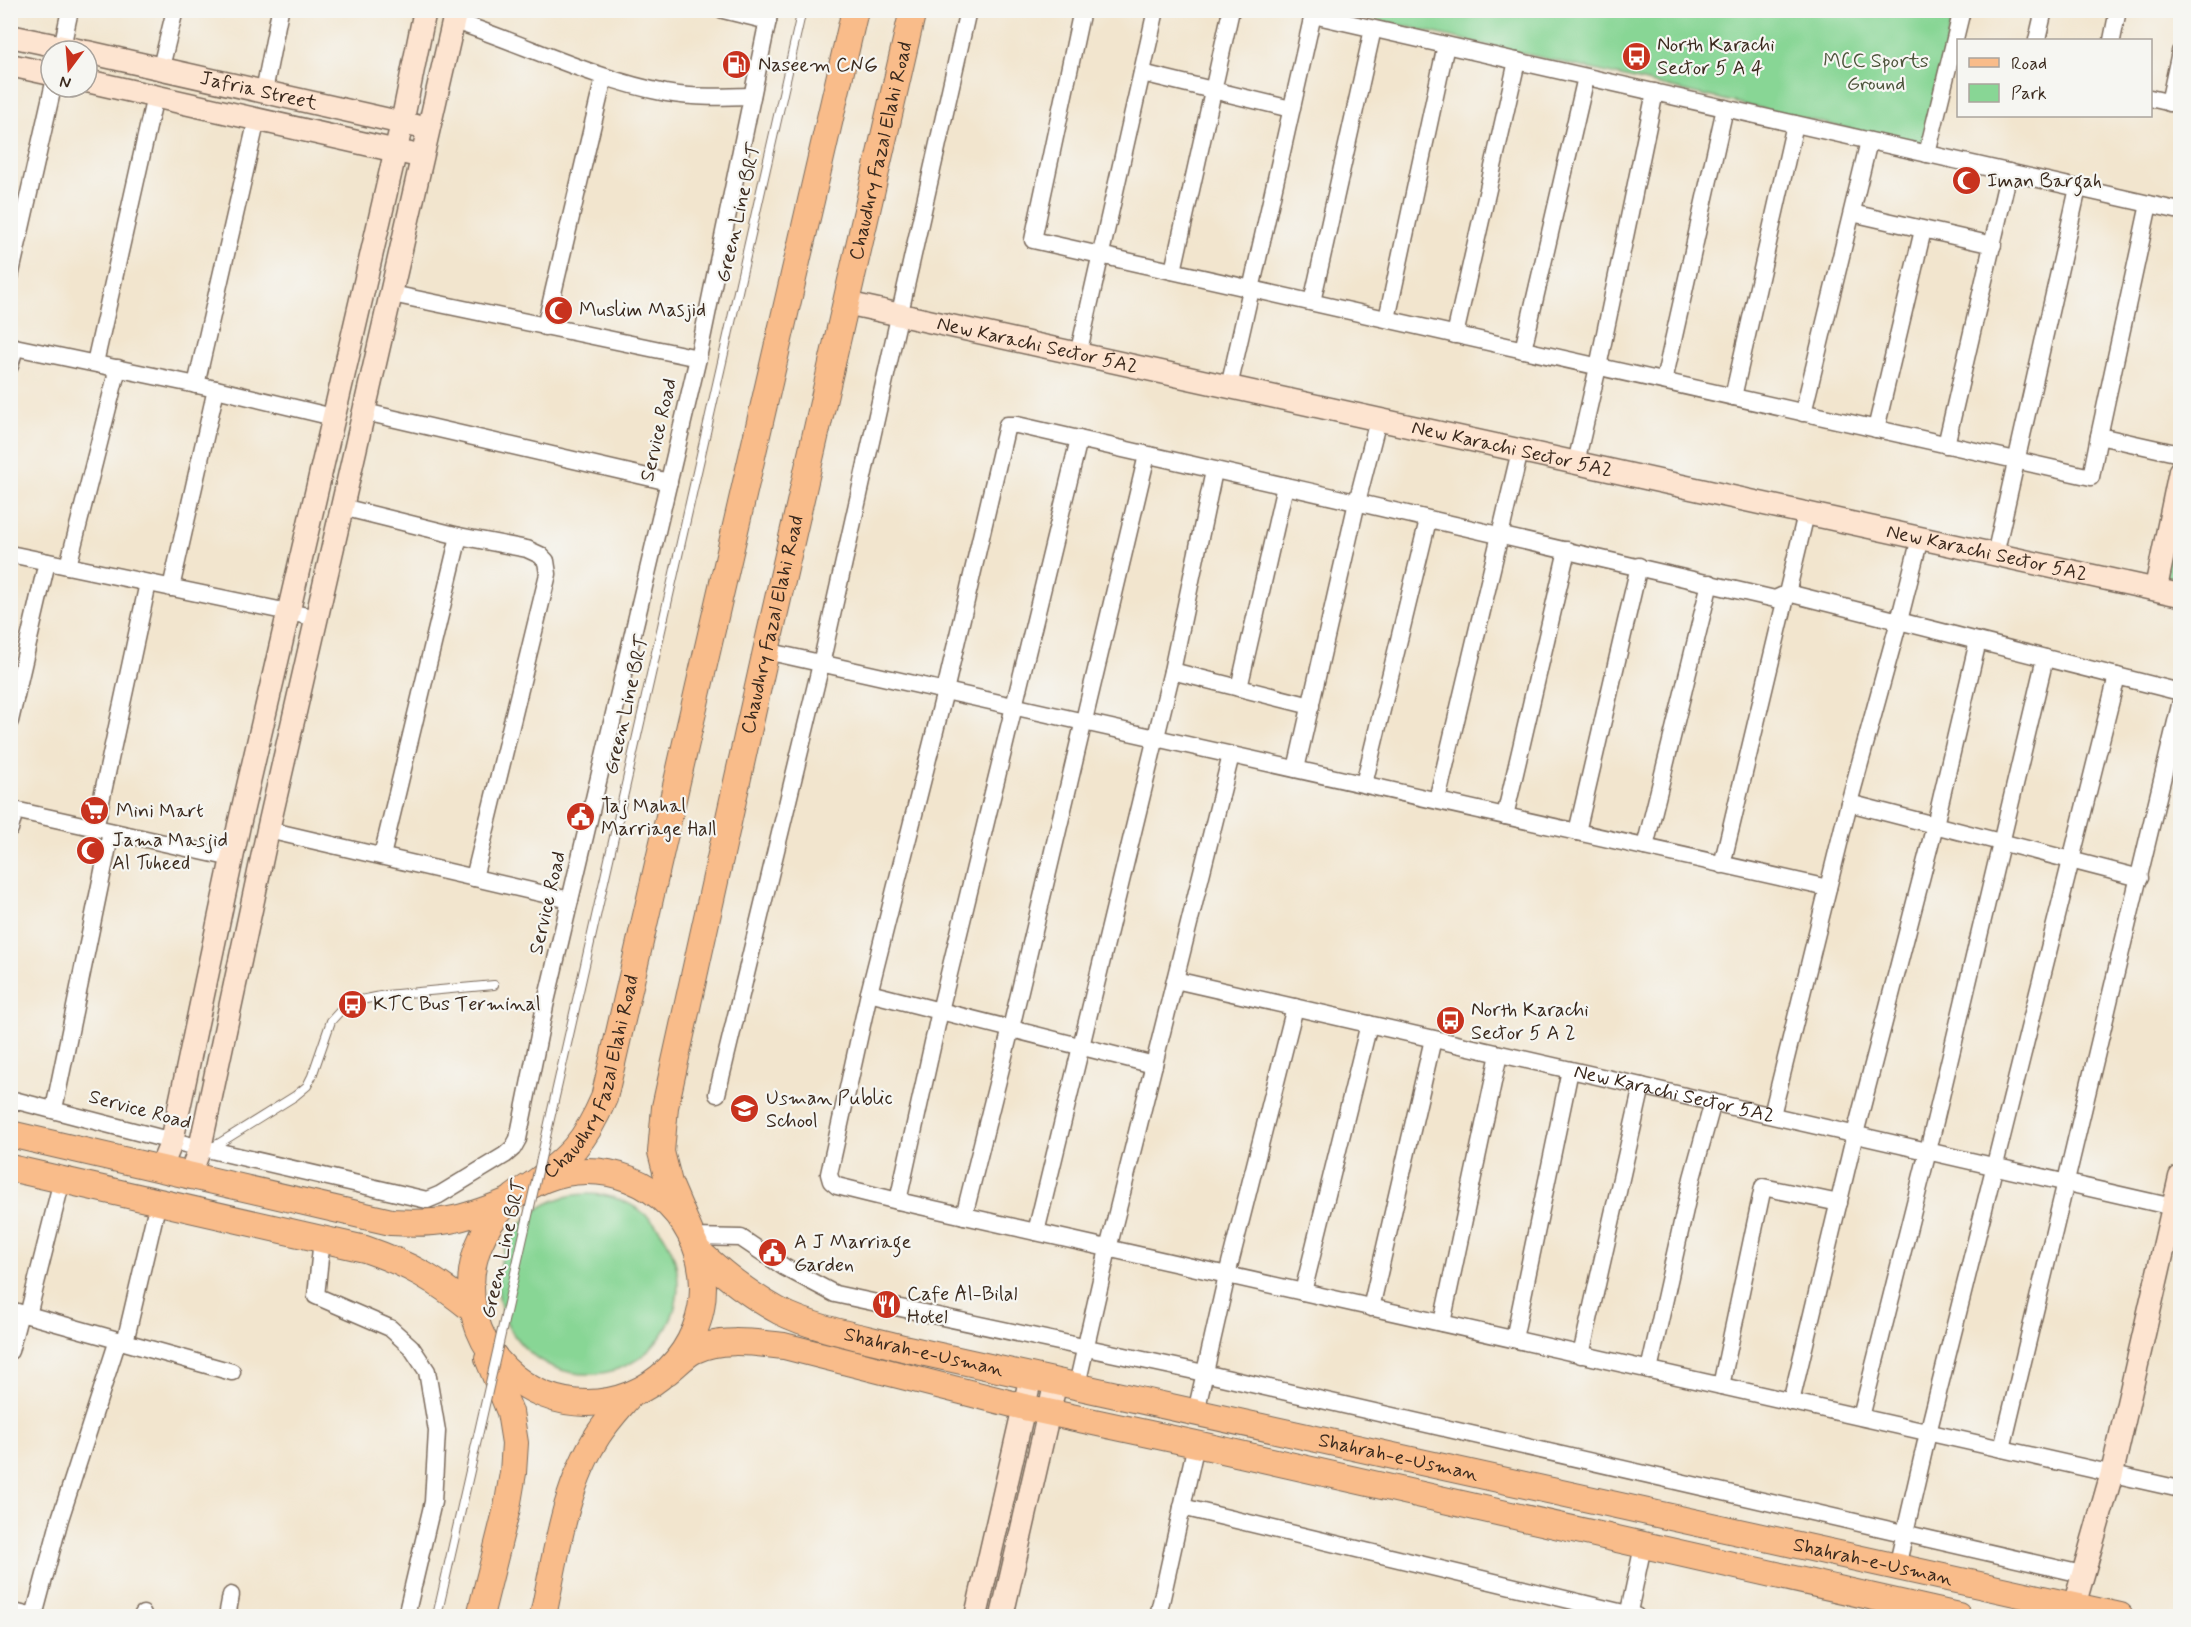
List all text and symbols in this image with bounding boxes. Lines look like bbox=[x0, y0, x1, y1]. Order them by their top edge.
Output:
place label: North Karachi Sector 5 A 4 bbox=[1657, 32, 1775, 82]
north arrow bbox=[39, 39, 99, 99]
street label: Chaudhry Fazal Elahi Road bbox=[843, 39, 919, 263]
legend bbox=[1957, 39, 2152, 117]
bus stop icon: North Karachi Sector 5 A 4 bbox=[1620, 40, 1652, 72]
park label: MCC Sports Ground bbox=[1823, 48, 1929, 98]
fuel station icon: Naseem CNG bbox=[721, 49, 753, 81]
place label: Naseem CNG bbox=[758, 52, 878, 79]
text: Road bbox=[2011, 52, 2047, 76]
street label: Jafria Street bbox=[197, 64, 320, 117]
text: N bbox=[57, 70, 73, 94]
text: Park bbox=[2011, 82, 2047, 106]
street label: Green Line BRT bbox=[710, 139, 768, 285]
mosque icon: Iman Bargah bbox=[1950, 165, 1982, 197]
place label: Iman Bargah bbox=[1987, 168, 2102, 197]
mosque icon: Muslim Masjid bbox=[542, 294, 574, 326]
place label: Muslim Masjid bbox=[579, 297, 706, 324]
street label: New Karachi Sector 5A2 bbox=[934, 310, 1141, 380]
street label: Service Road bbox=[634, 376, 684, 484]
street label: New Karachi Sector 5A2 bbox=[1409, 414, 1615, 484]
street label: Chaudhry Fazal Elahi Road bbox=[734, 513, 810, 737]
street label: New Karachi Sector 5A2 bbox=[1884, 518, 2090, 588]
street label: Green Line BRT bbox=[598, 631, 656, 777]
place label: Taj Mahal Marriage Hall bbox=[601, 793, 717, 843]
supermarket icon: Mini Mart bbox=[79, 795, 111, 827]
place label: Mini Mart bbox=[116, 798, 204, 825]
public building icon: Taj Mahal Marriage Hall bbox=[564, 801, 596, 833]
place label: Jama Masjid Al Tuheed bbox=[112, 827, 228, 877]
mosque icon: Jama Masjid Al Tuheed bbox=[75, 835, 107, 867]
street label: Service Road bbox=[523, 849, 573, 957]
street label: Chaudhry Fazal Elahi Road bbox=[537, 972, 645, 1185]
bus stop icon: KTC Bus Terminal bbox=[336, 988, 368, 1020]
place label: KTC Bus Terminal bbox=[373, 991, 541, 1018]
place label: North Karachi Sector 5 A 2 bbox=[1471, 997, 1589, 1047]
bus stop icon: North Karachi Sector 5 A 2 bbox=[1434, 1005, 1466, 1037]
street label: New Karachi Sector 5A2 bbox=[1571, 1058, 1777, 1129]
street label: Service Road bbox=[86, 1083, 194, 1137]
place label: Usman Public School bbox=[766, 1085, 893, 1135]
school or university icon: Usman Public School bbox=[729, 1093, 761, 1125]
street label: Green Line BRT bbox=[475, 1175, 533, 1321]
place label: A J Marriage Garden bbox=[794, 1229, 912, 1279]
public building icon: A J Marriage Garden bbox=[757, 1237, 789, 1269]
place label: Cafe Al-Bilal Hotel bbox=[907, 1281, 1017, 1331]
restaurant icon: Cafe Al-Bilal Hotel bbox=[870, 1289, 902, 1321]
street label: Shahrah-e-Usman bbox=[841, 1321, 1007, 1383]
street label: Shahrah-e-Usman bbox=[1316, 1426, 1481, 1488]
street label: Shahrah-e-Usman bbox=[1791, 1531, 1956, 1592]

